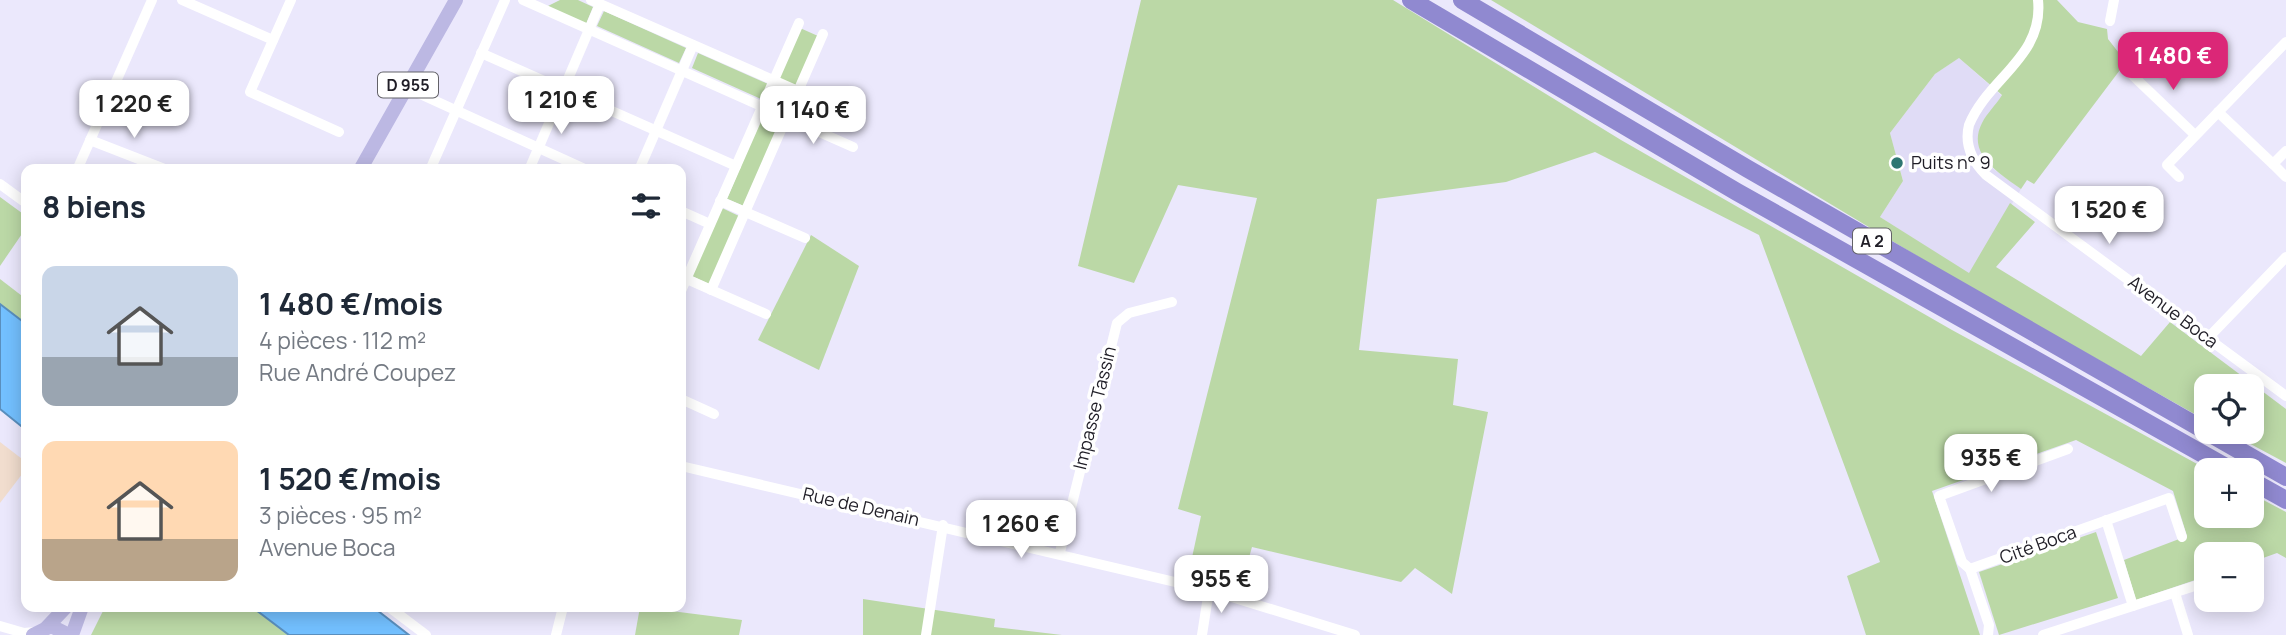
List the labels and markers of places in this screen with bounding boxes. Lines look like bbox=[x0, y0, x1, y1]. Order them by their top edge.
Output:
pin: 1 480 € bbox=[2108, 32, 2238, 92]
pin: 1 210 € bbox=[496, 76, 626, 136]
pin: 1 220 € bbox=[69, 80, 199, 140]
pin: 1 140 € bbox=[748, 86, 878, 146]
place label: Puits n° 9 bbox=[1911, 150, 1991, 174]
marker: Puits n° 9 bbox=[1889, 155, 1905, 171]
pin: 1 520 € bbox=[2044, 187, 2174, 246]
pin: 935 € bbox=[1942, 434, 2040, 494]
pin: 1 260 € bbox=[956, 500, 1086, 560]
pin: 955 € bbox=[1172, 556, 1270, 615]

